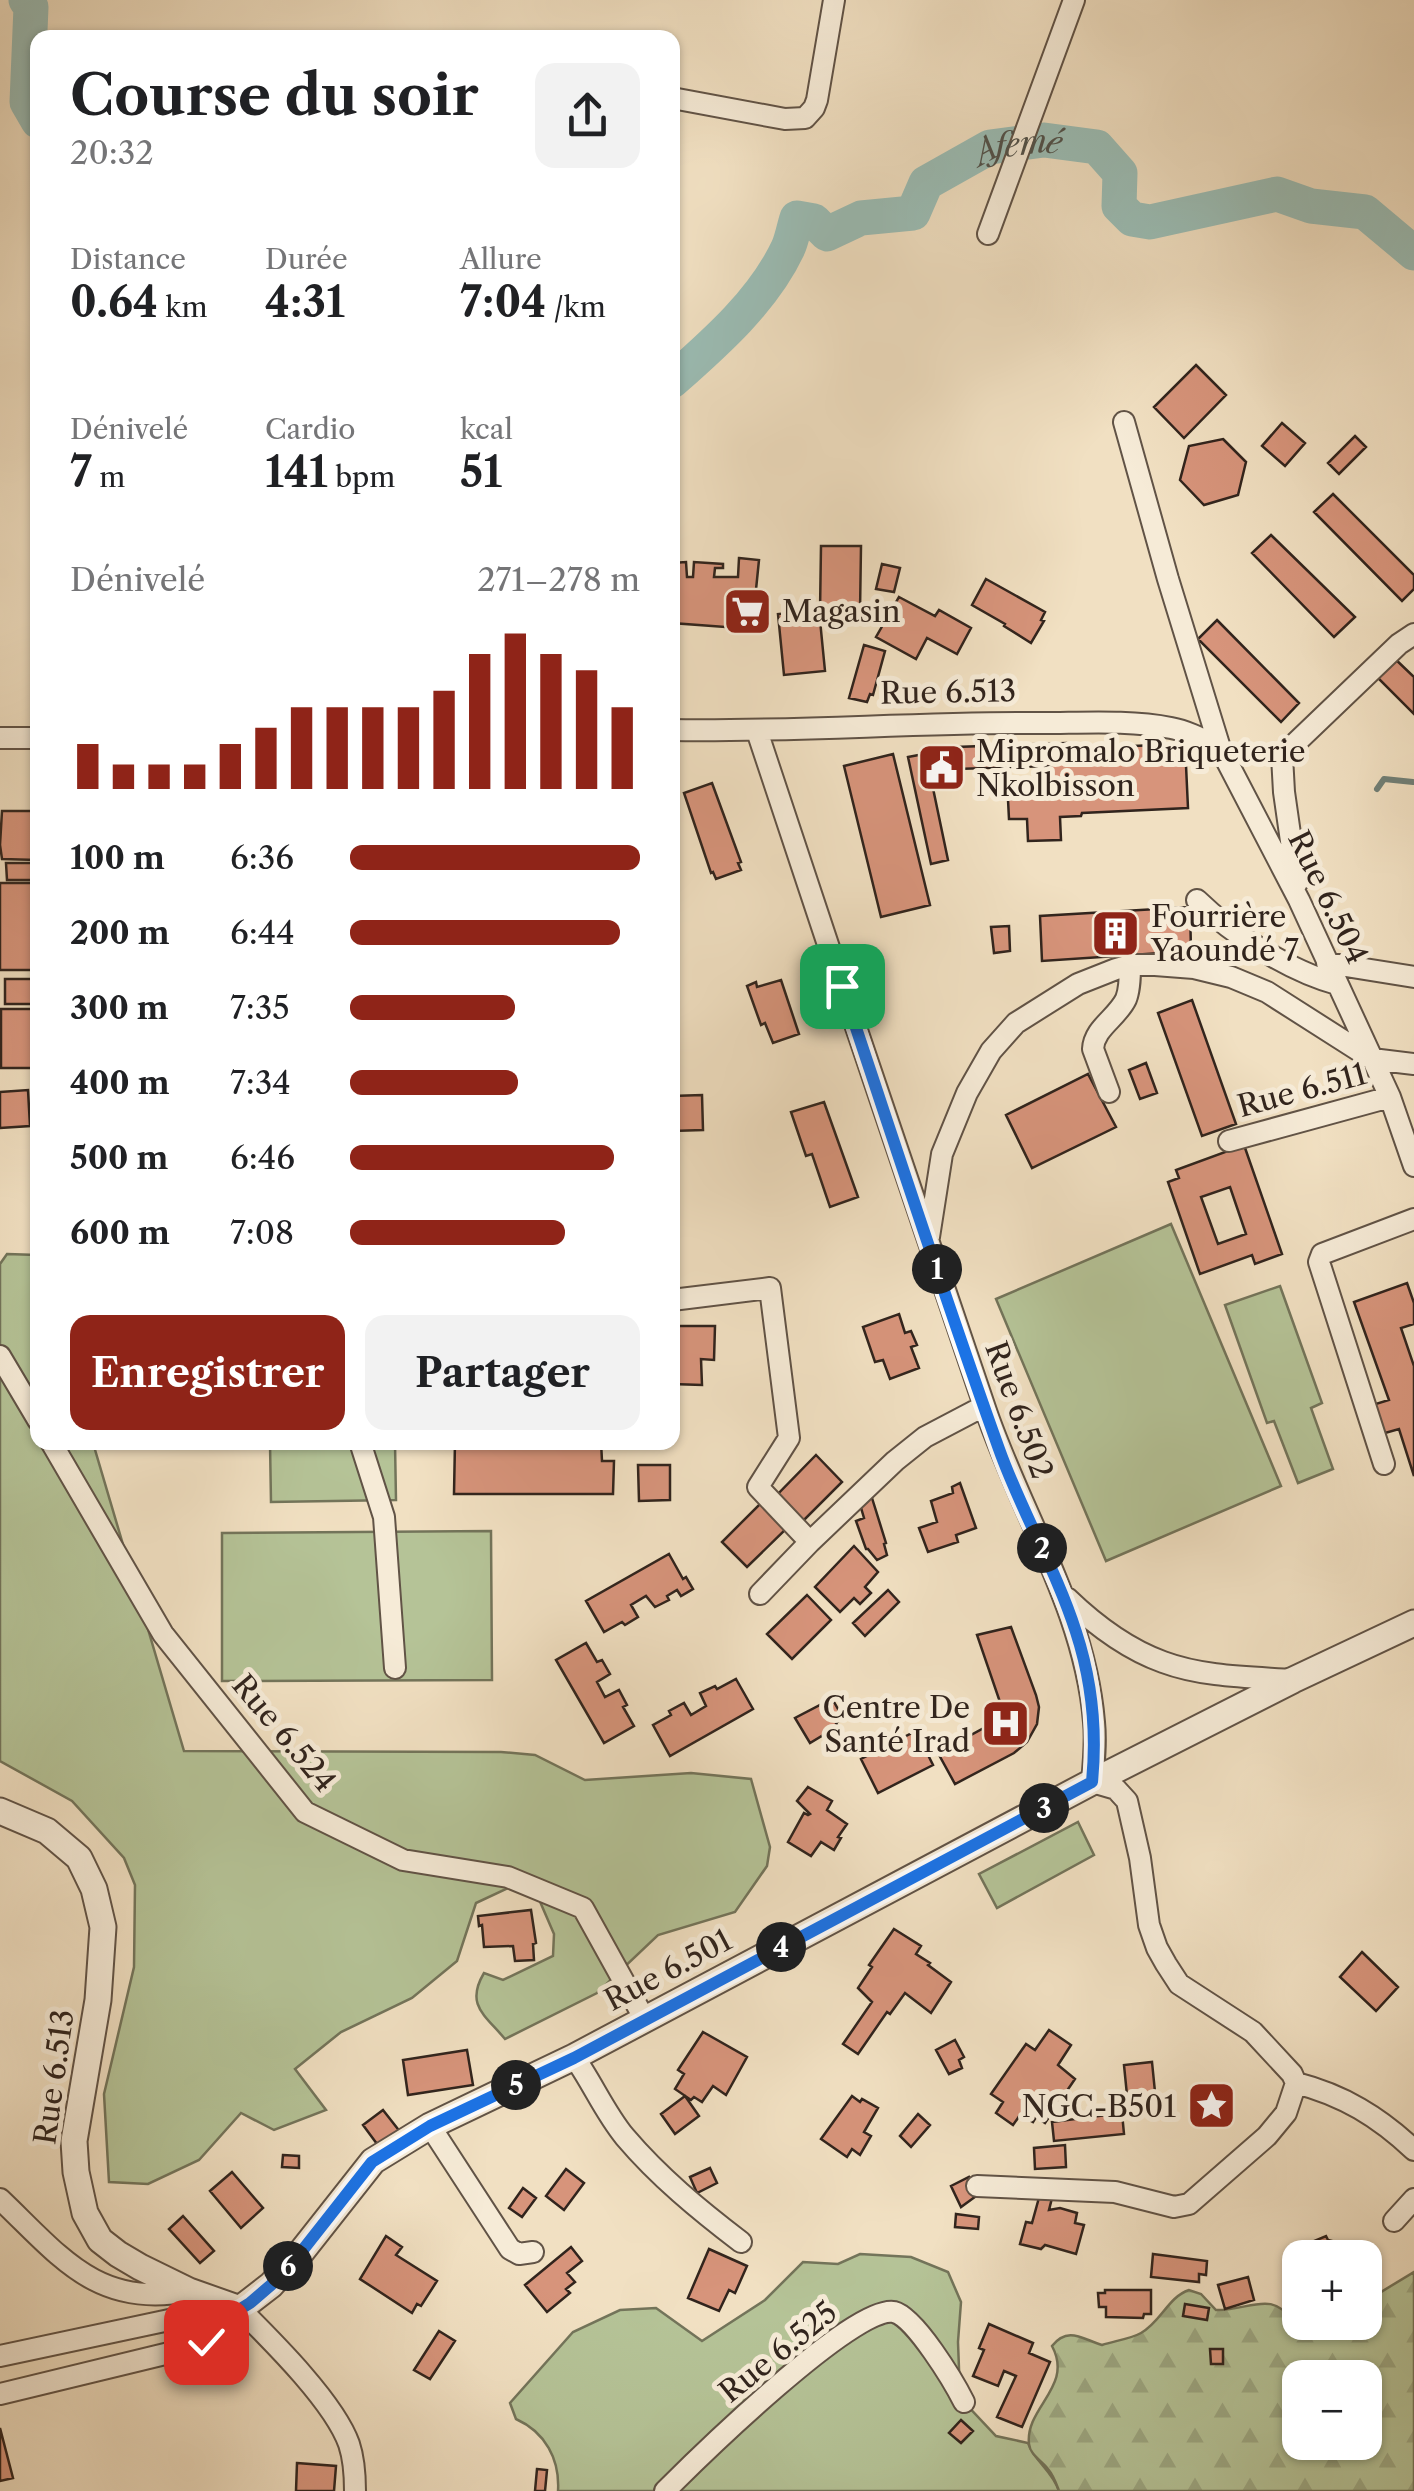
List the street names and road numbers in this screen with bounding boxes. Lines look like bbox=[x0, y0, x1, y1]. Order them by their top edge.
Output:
street label: Rue 6.513 bbox=[880, 672, 1016, 712]
street label: Rue 6.504 bbox=[1280, 824, 1376, 970]
street label: Rue 6.511 bbox=[1233, 1055, 1371, 1125]
street label: Rue 6.502 bbox=[977, 1336, 1061, 1484]
street label: Rue 6.524 bbox=[224, 1667, 344, 1799]
street label: Rue 6.501 bbox=[598, 1921, 738, 2019]
street label: Rue 6.513 bbox=[26, 2007, 82, 2147]
street label: Rue 6.525 bbox=[712, 2293, 844, 2411]

